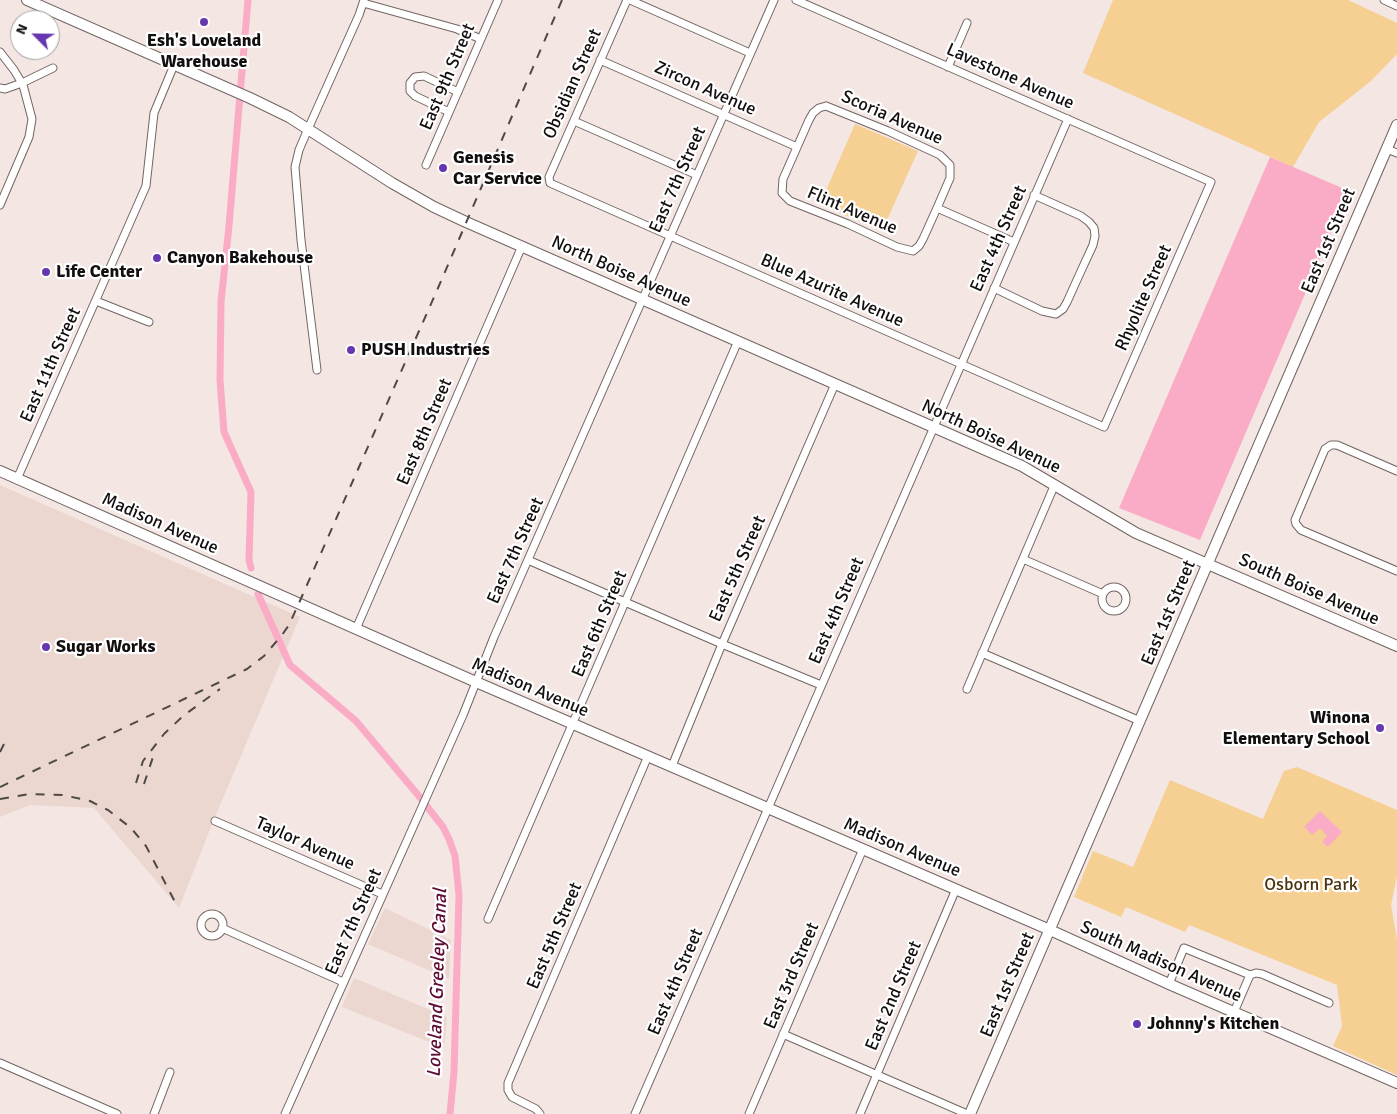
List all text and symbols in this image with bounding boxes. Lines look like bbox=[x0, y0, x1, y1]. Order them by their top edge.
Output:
north arrow bbox=[10, 10, 60, 60]
marker: Esh's Loveland Warehouse bbox=[198, 16, 210, 28]
street label: East 9th Street bbox=[416, 20, 480, 134]
text: N bbox=[12, 22, 31, 37]
street label: Obsidian Street bbox=[539, 26, 607, 142]
place label: Esh's Loveland Warehouse bbox=[147, 30, 261, 72]
street label: Lavestone Avenue bbox=[943, 39, 1077, 115]
street label: Zircon Avenue bbox=[651, 57, 759, 121]
street label: Scoria Avenue bbox=[838, 86, 946, 150]
street label: East 7th Street bbox=[645, 124, 711, 236]
place label: Genesis Car Service bbox=[453, 147, 542, 190]
marker: Genesis Car Service bbox=[437, 162, 449, 174]
street label: Flint Avenue bbox=[804, 182, 900, 240]
street label: East 4th Street bbox=[966, 183, 1032, 295]
street label: East 1st Street bbox=[1297, 185, 1361, 297]
street label: North Boise Avenue bbox=[548, 231, 694, 313]
street label: Rhyolite Street bbox=[1111, 242, 1177, 354]
place label: Canyon Bakehouse bbox=[167, 247, 313, 269]
street label: Blue Azurite Avenue bbox=[757, 250, 907, 332]
marker: Canyon Bakehouse bbox=[151, 252, 163, 264]
place label: Life Center bbox=[56, 261, 142, 283]
marker: Life Center bbox=[40, 266, 52, 278]
street label: East 11th Street bbox=[16, 304, 86, 426]
place label: PUSH Industries bbox=[361, 339, 490, 361]
marker: PUSH Industries bbox=[345, 344, 357, 356]
street label: East 8th Street bbox=[393, 375, 457, 489]
street label: North Boise Avenue bbox=[918, 395, 1064, 479]
street label: Madison Avenue bbox=[98, 489, 222, 559]
street label: East 7th Street bbox=[483, 495, 549, 607]
street label: East 5th Street bbox=[705, 513, 771, 625]
street label: South Boise Avenue bbox=[1235, 549, 1383, 631]
street label: East 4th Street bbox=[805, 554, 869, 668]
street label: East 1st Street bbox=[1137, 557, 1201, 669]
street label: East 6th Street bbox=[568, 567, 632, 681]
place label: Sugar Works bbox=[56, 636, 155, 658]
marker: Sugar Works bbox=[40, 641, 52, 653]
street label: Madison Avenue bbox=[468, 654, 592, 722]
place label: Winona Elementary School bbox=[1223, 707, 1370, 750]
marker: Winona Elementary School bbox=[1374, 722, 1386, 734]
street label: Taylor Avenue bbox=[252, 813, 358, 875]
street label: Madison Avenue bbox=[840, 814, 964, 882]
street label: East 7th Street bbox=[321, 866, 387, 978]
park label: Osborn Park bbox=[1264, 874, 1358, 896]
street label: East 5th Street bbox=[523, 879, 587, 993]
water label: Loveland Greeley Canal bbox=[423, 888, 453, 1078]
street label: South Madison Avenue bbox=[1077, 917, 1245, 1007]
street label: East 3rd Street bbox=[760, 919, 824, 1033]
street label: East 4th Street bbox=[644, 925, 708, 1039]
street label: East 1st Street bbox=[976, 929, 1040, 1041]
street label: East 2nd Street bbox=[861, 938, 927, 1054]
place label: Johnny's Kitchen bbox=[1147, 1013, 1279, 1035]
marker: Johnny's Kitchen bbox=[1131, 1018, 1143, 1030]

